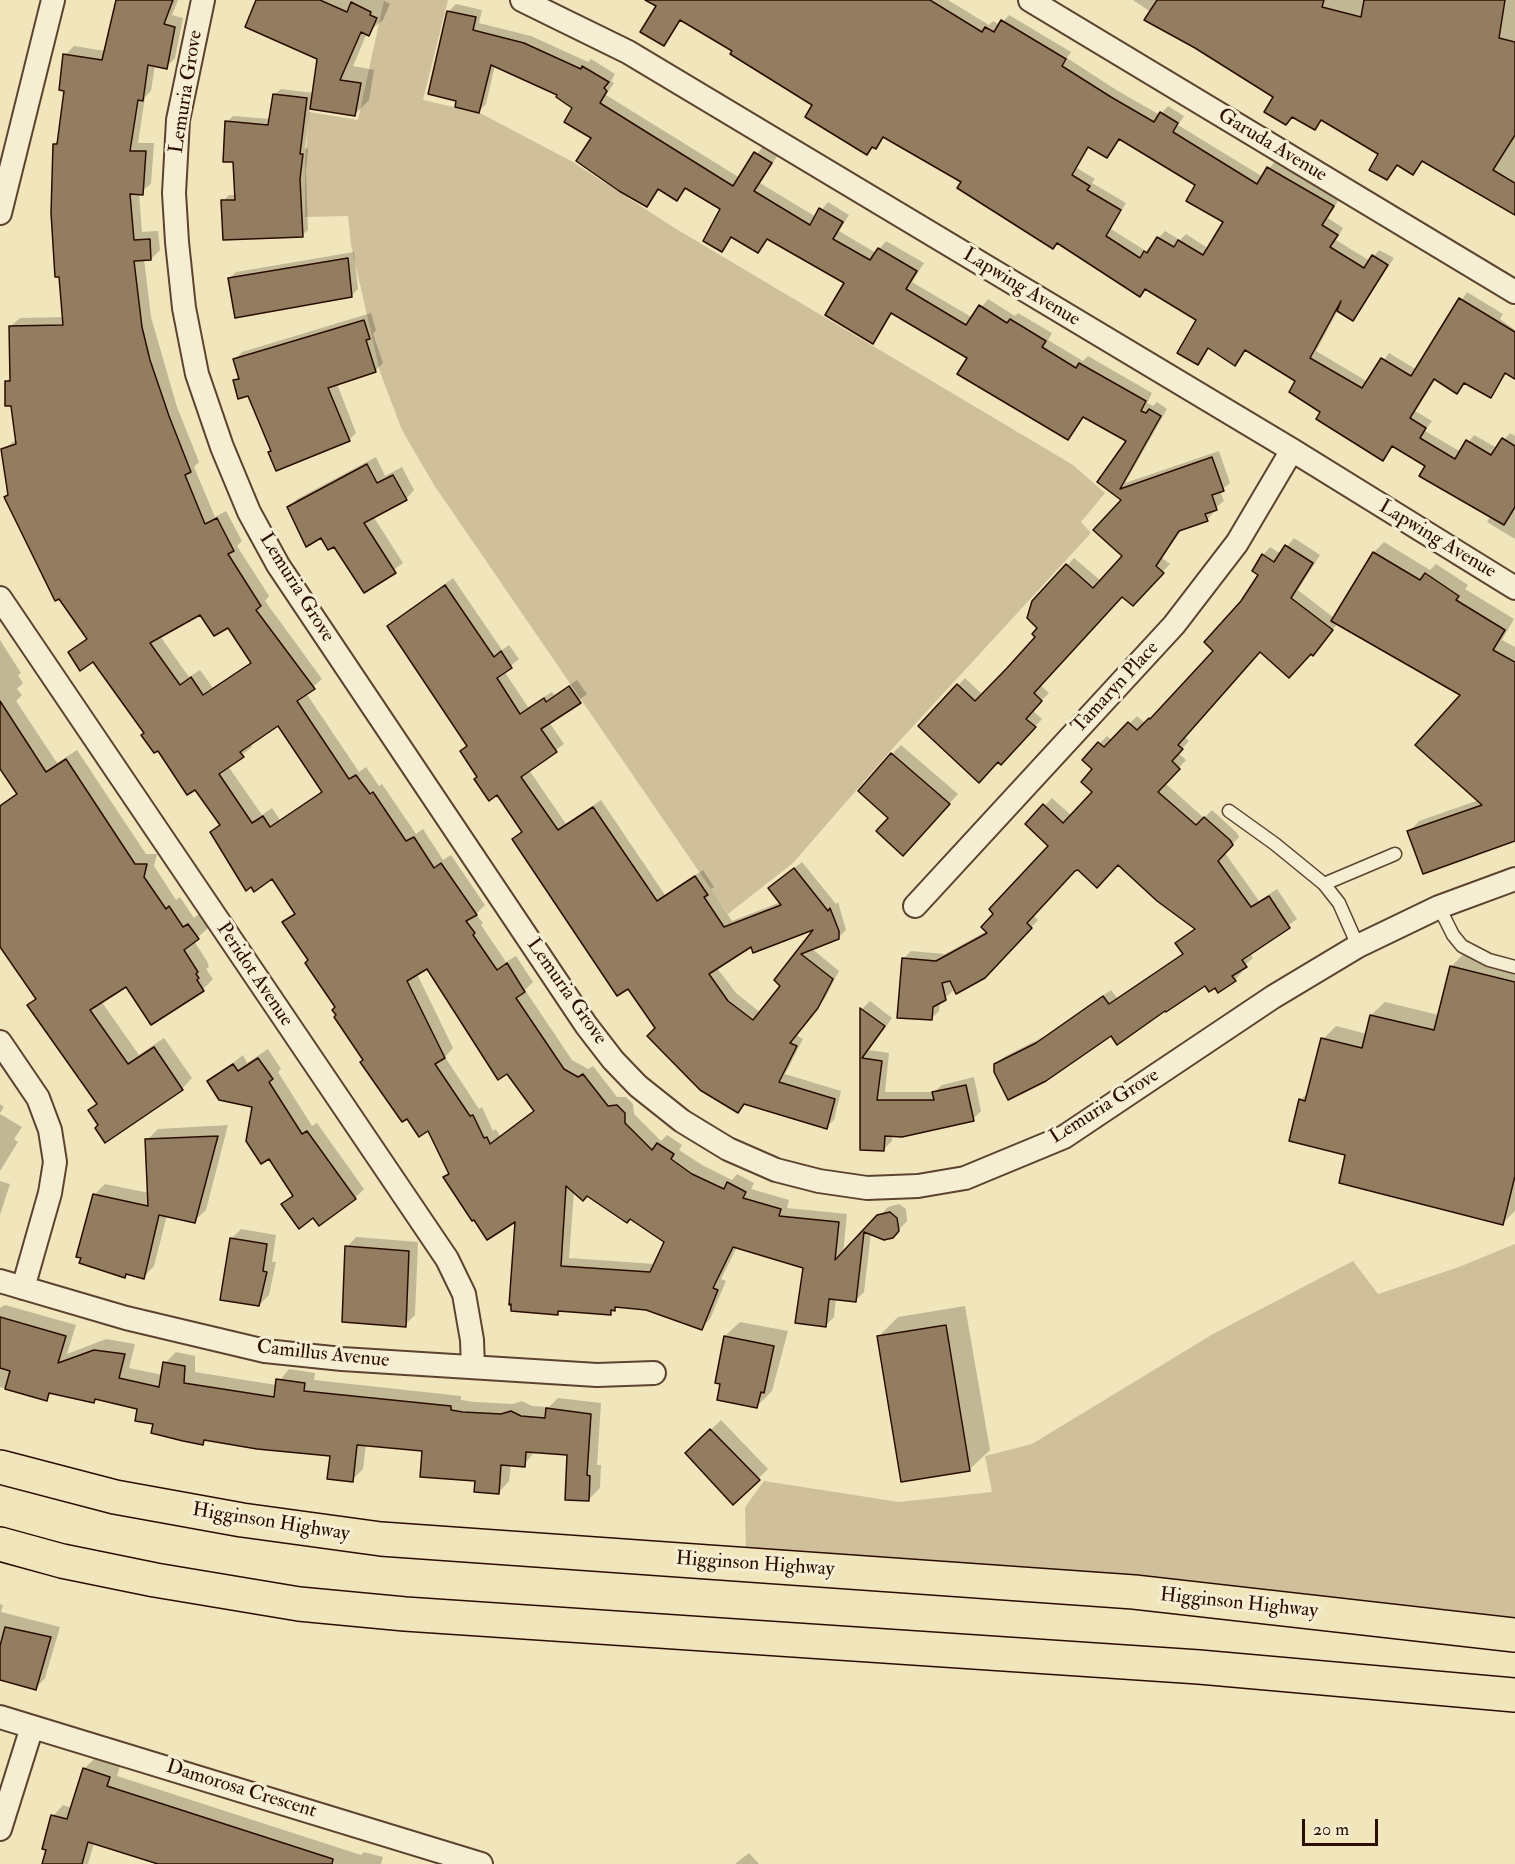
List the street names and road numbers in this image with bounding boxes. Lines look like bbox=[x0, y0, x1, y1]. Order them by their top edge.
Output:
street label: Lemuria Grove bbox=[165, 29, 209, 155]
street label: Garuda Avenue bbox=[1213, 104, 1331, 188]
street label: Lapwing Avenue bbox=[958, 244, 1084, 332]
street label: Lapwing Avenue bbox=[1374, 496, 1500, 584]
street label: Lemuria Grove bbox=[253, 529, 339, 647]
street label: Tamaryn Place bbox=[1067, 637, 1165, 739]
street label: Peridot Avenue bbox=[210, 918, 298, 1032]
street label: Lemuria Grove bbox=[521, 934, 611, 1050]
street label: Lemuria Grove bbox=[1046, 1064, 1164, 1150]
street label: Camillus Avenue bbox=[256, 1336, 390, 1374]
street label: Higginson Highway bbox=[191, 1499, 351, 1547]
street label: Higginson Highway bbox=[675, 1547, 835, 1583]
street label: Higginson Highway bbox=[1159, 1584, 1319, 1624]
street label: Damorosa Crescent bbox=[163, 1756, 319, 1824]

